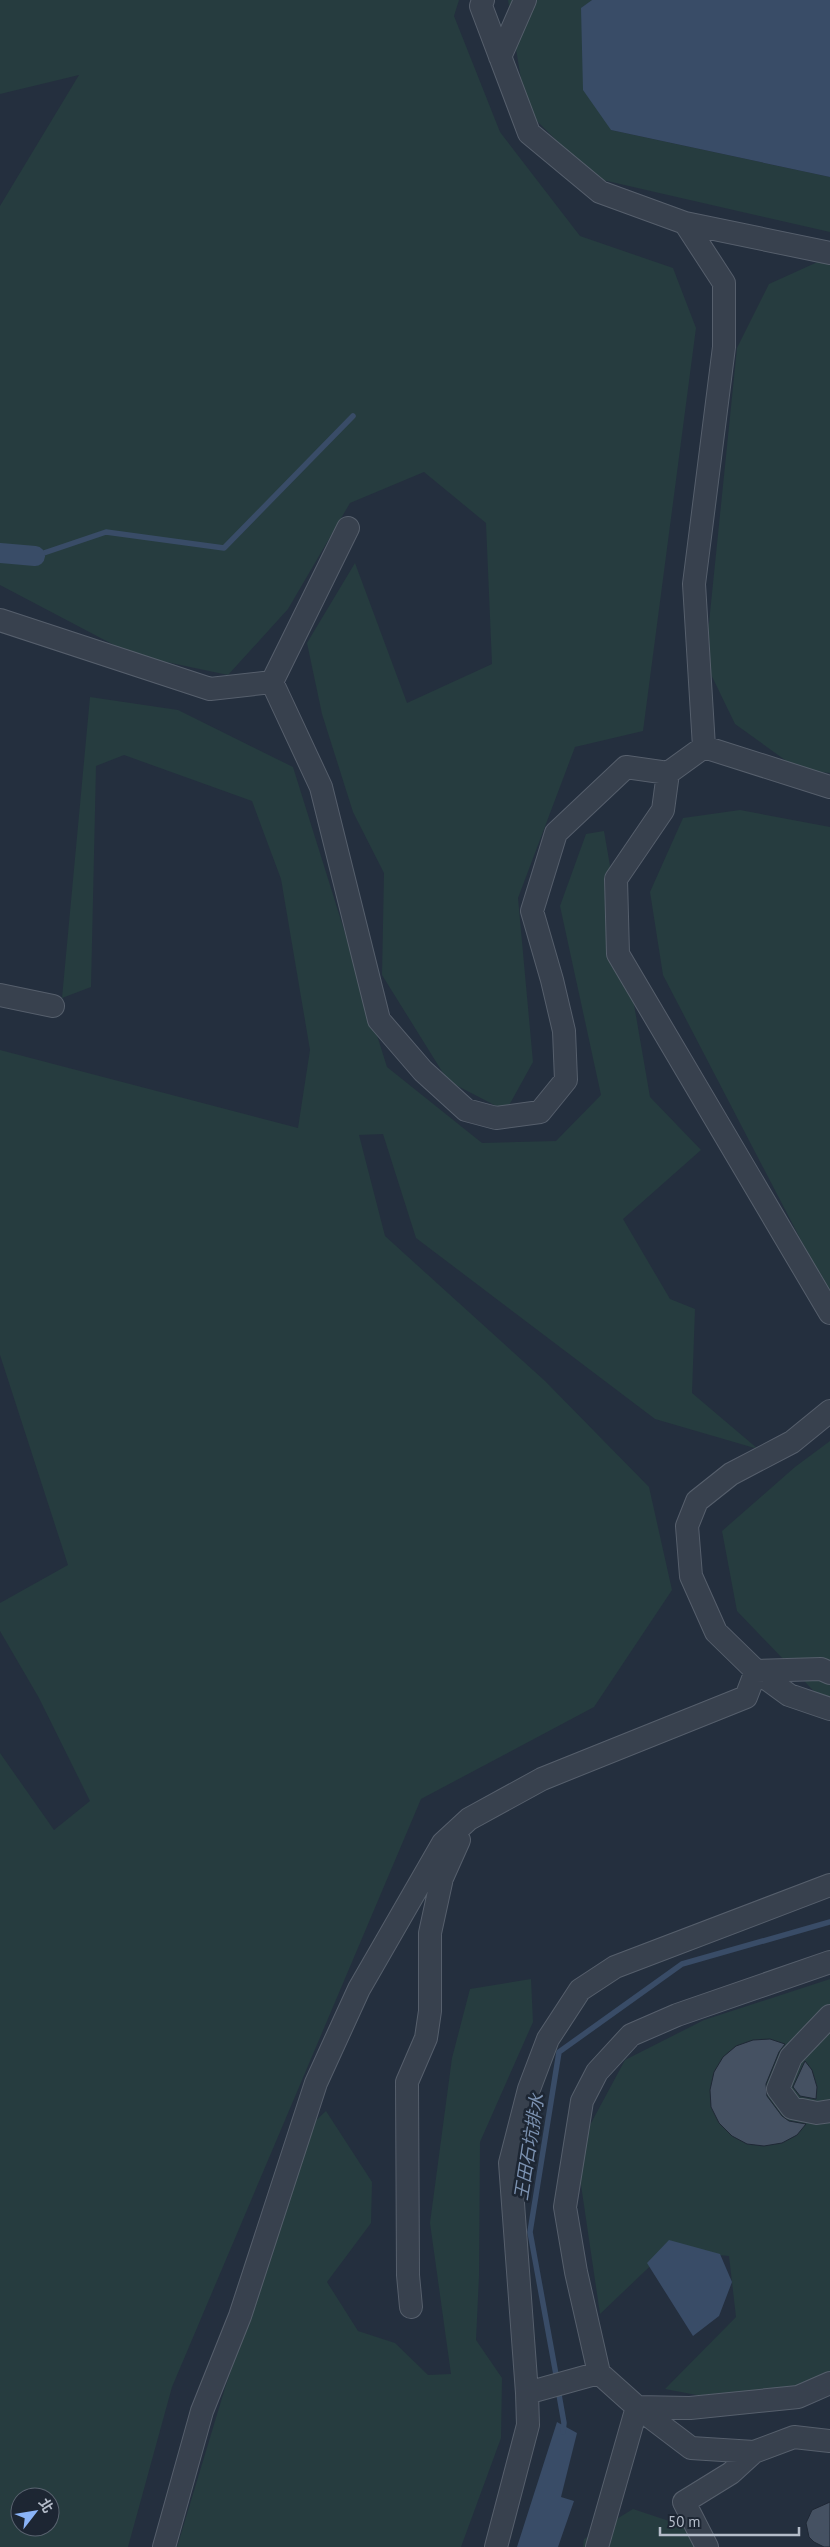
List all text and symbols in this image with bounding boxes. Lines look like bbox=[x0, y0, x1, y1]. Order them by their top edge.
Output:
water label: 王田石坑排水 bbox=[509, 2091, 549, 2202]
north arrow bbox=[10, 2487, 60, 2537]
text: 北 bbox=[35, 2495, 57, 2516]
scale bar bbox=[660, 2504, 799, 2536]
text: 50 m bbox=[668, 2512, 701, 2531]

